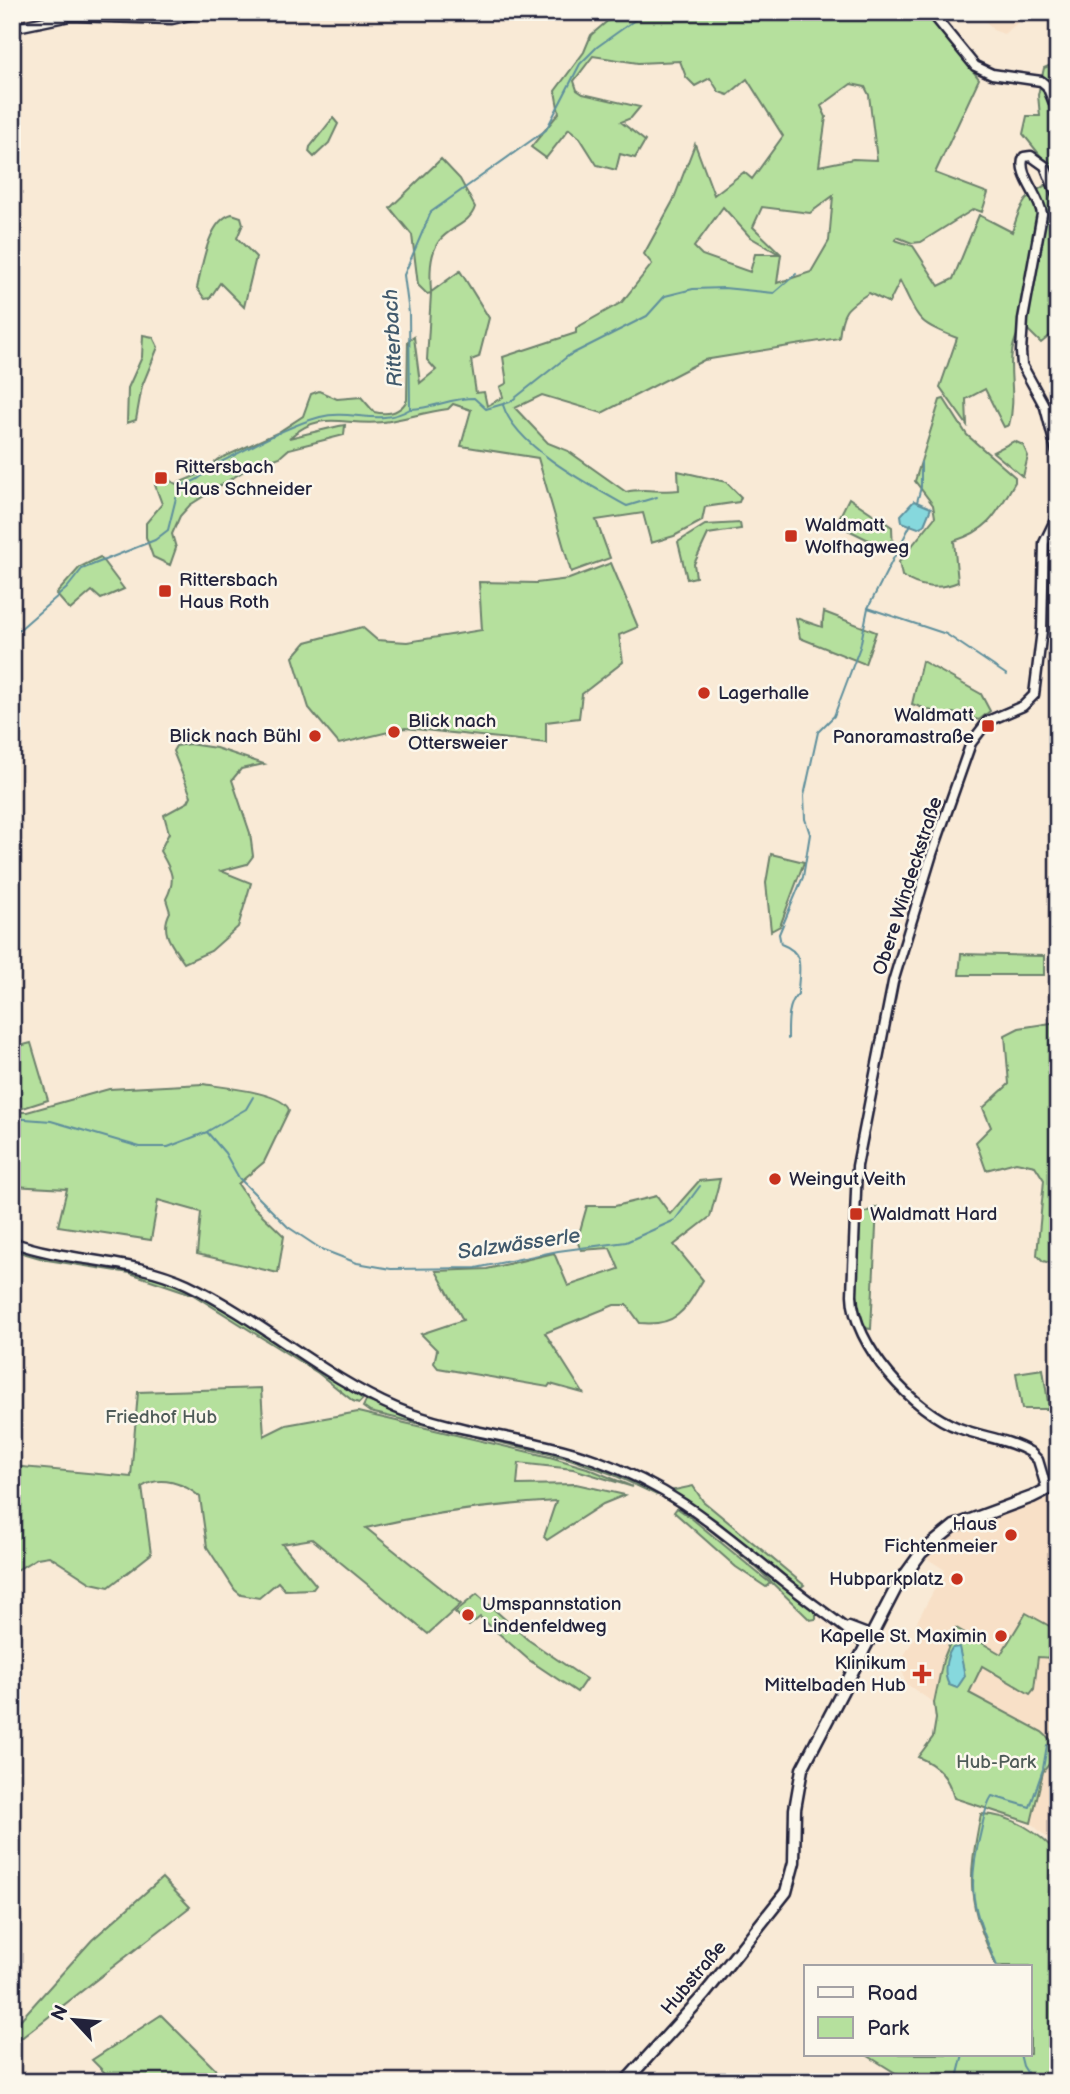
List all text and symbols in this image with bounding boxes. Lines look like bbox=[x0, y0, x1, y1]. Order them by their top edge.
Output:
water label: Ritterbach bbox=[378, 288, 408, 388]
place label: Rittersbach Haus Schneider bbox=[175, 456, 313, 501]
marker: Rittersbach Haus Schneider bbox=[153, 470, 169, 486]
place label: Waldmatt Wolfhagweg bbox=[805, 514, 909, 559]
marker: Waldmatt Wolfhagweg bbox=[783, 528, 799, 544]
place label: Rittersbach Haus Roth bbox=[179, 569, 278, 614]
marker: Rittersbach Haus Roth bbox=[157, 583, 173, 599]
place label: Lagerhalle bbox=[718, 682, 809, 705]
marker: Lagerhalle bbox=[696, 685, 712, 701]
place label: Waldmatt Panoramastraße bbox=[833, 704, 974, 749]
place label: Blick nach Ottersweier bbox=[408, 710, 509, 755]
marker: Waldmatt Panoramastraße bbox=[980, 718, 996, 734]
marker: Blick nach Ottersweier bbox=[386, 724, 402, 740]
place label: Blick nach Bühl bbox=[169, 725, 301, 748]
marker: Blick nach Bühl bbox=[307, 728, 323, 744]
street label: Obere Windeckstraße bbox=[868, 794, 948, 978]
place label: Weingut Veith bbox=[789, 1168, 906, 1191]
marker: Weingut Veith bbox=[767, 1171, 783, 1187]
place label: Waldmatt Hard bbox=[870, 1203, 997, 1226]
marker: Waldmatt Hard bbox=[848, 1206, 864, 1222]
water label: Salzwässerle bbox=[456, 1223, 582, 1265]
park label: Friedhof Hub bbox=[105, 1406, 217, 1429]
place label: Haus Fichtenmeier bbox=[884, 1513, 998, 1558]
marker: Haus Fichtenmeier bbox=[1003, 1527, 1019, 1543]
place label: Hubparkplatz bbox=[829, 1568, 944, 1591]
marker: Hubparkplatz bbox=[949, 1571, 965, 1587]
place label: Umspannstation Lindenfeldweg bbox=[482, 1593, 621, 1638]
marker: Umspannstation Lindenfeldweg bbox=[460, 1607, 476, 1623]
place label: Kapelle St. Maximin bbox=[820, 1625, 987, 1648]
marker: Kapelle St. Maximin bbox=[993, 1628, 1009, 1644]
place label: Klinikum Mittelbaden Hub bbox=[764, 1652, 906, 1697]
marker: Klinikum Mittelbaden Hub bbox=[912, 1664, 932, 1684]
park label: Hub-Park bbox=[956, 1751, 1037, 1774]
street label: Hubstraße bbox=[656, 1936, 732, 2020]
legend bbox=[804, 1965, 1032, 2056]
text: Road bbox=[867, 1981, 918, 2006]
north arrow bbox=[38, 1986, 108, 2056]
text: N bbox=[47, 2002, 74, 2025]
text: Park bbox=[867, 2016, 910, 2041]

